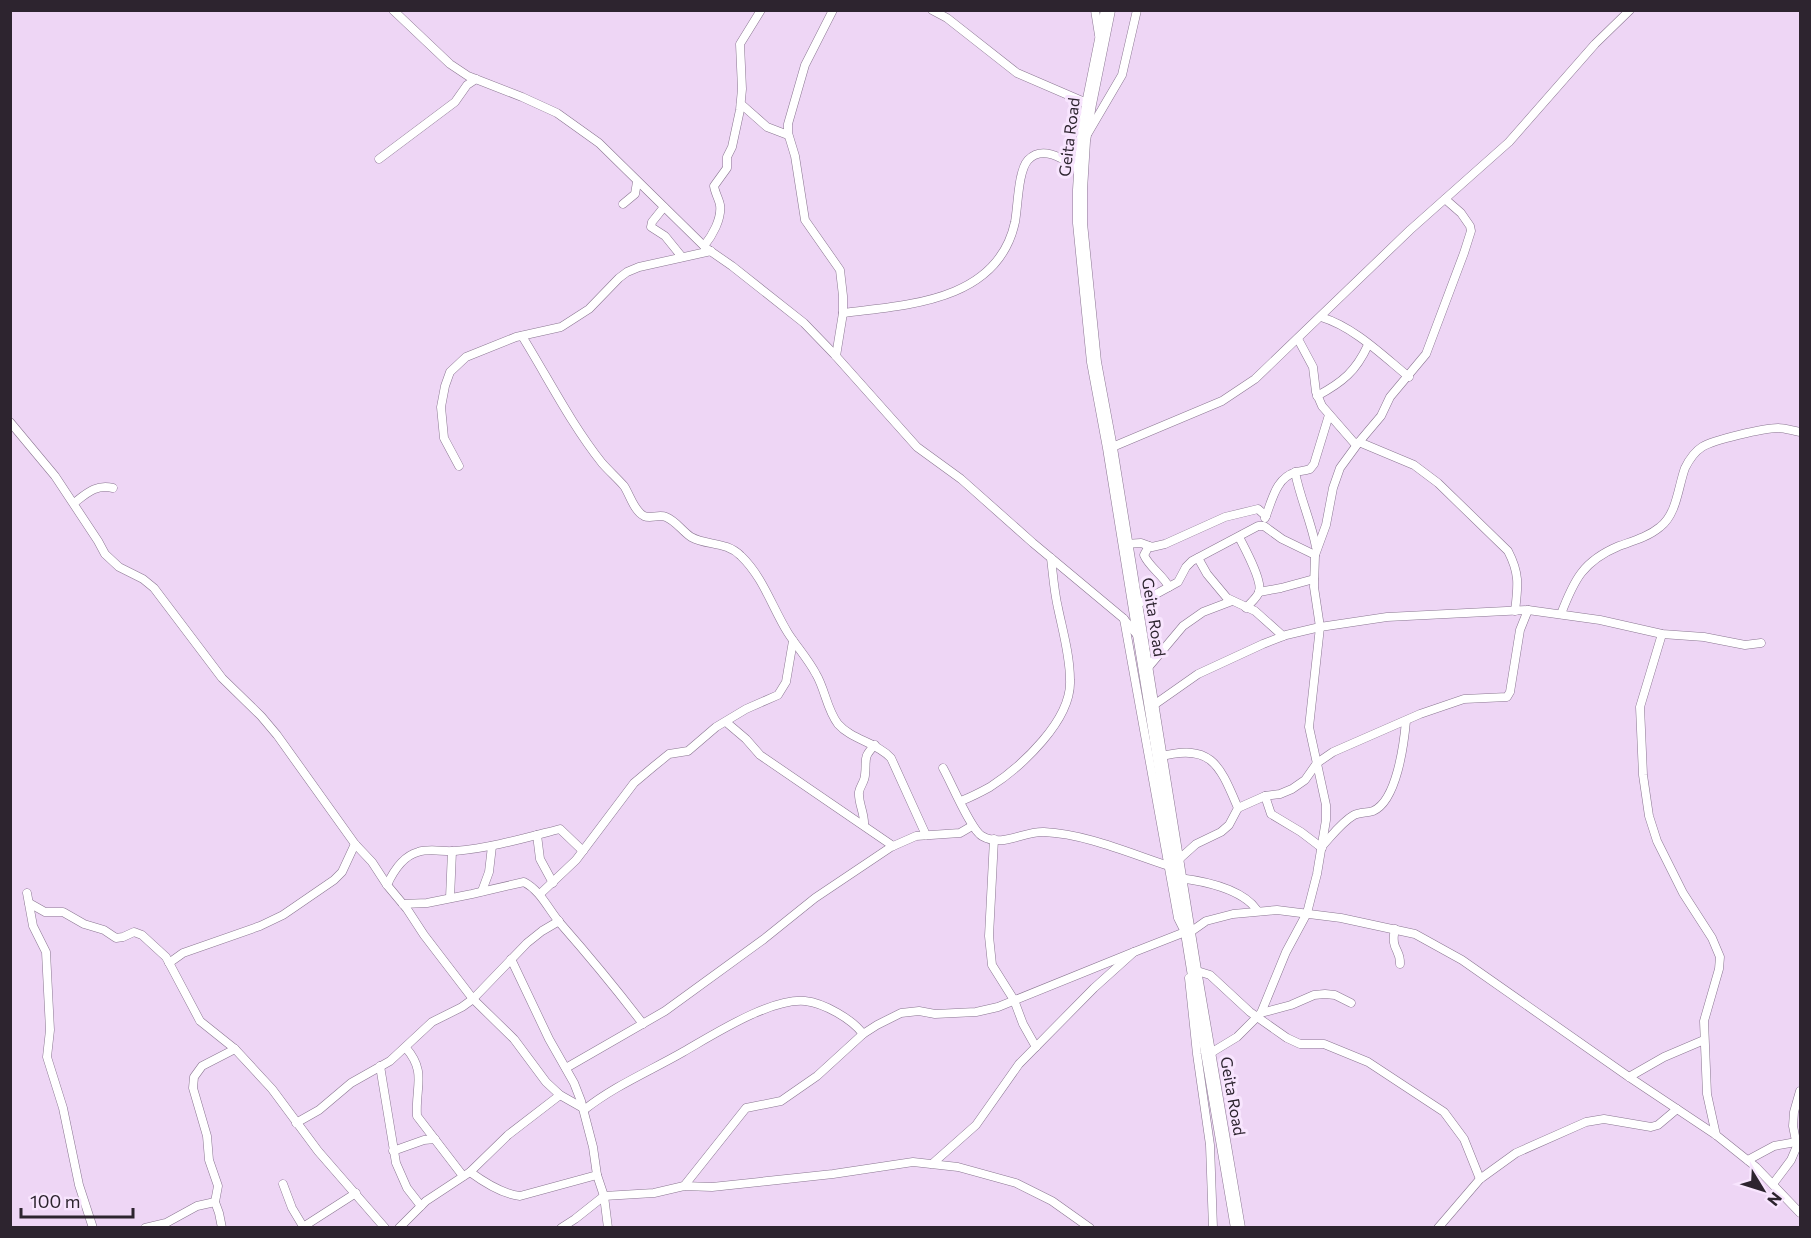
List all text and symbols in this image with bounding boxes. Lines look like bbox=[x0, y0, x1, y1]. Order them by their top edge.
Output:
street label: Geita Road bbox=[1054, 96, 1083, 178]
street label: Geita Road bbox=[1139, 576, 1170, 658]
street label: Geita Road bbox=[1217, 1055, 1250, 1137]
north arrow bbox=[1733, 1160, 1793, 1220]
scale bar bbox=[21, 1181, 134, 1219]
text: N bbox=[1764, 1189, 1786, 1210]
text: 100 m bbox=[30, 1190, 80, 1212]

